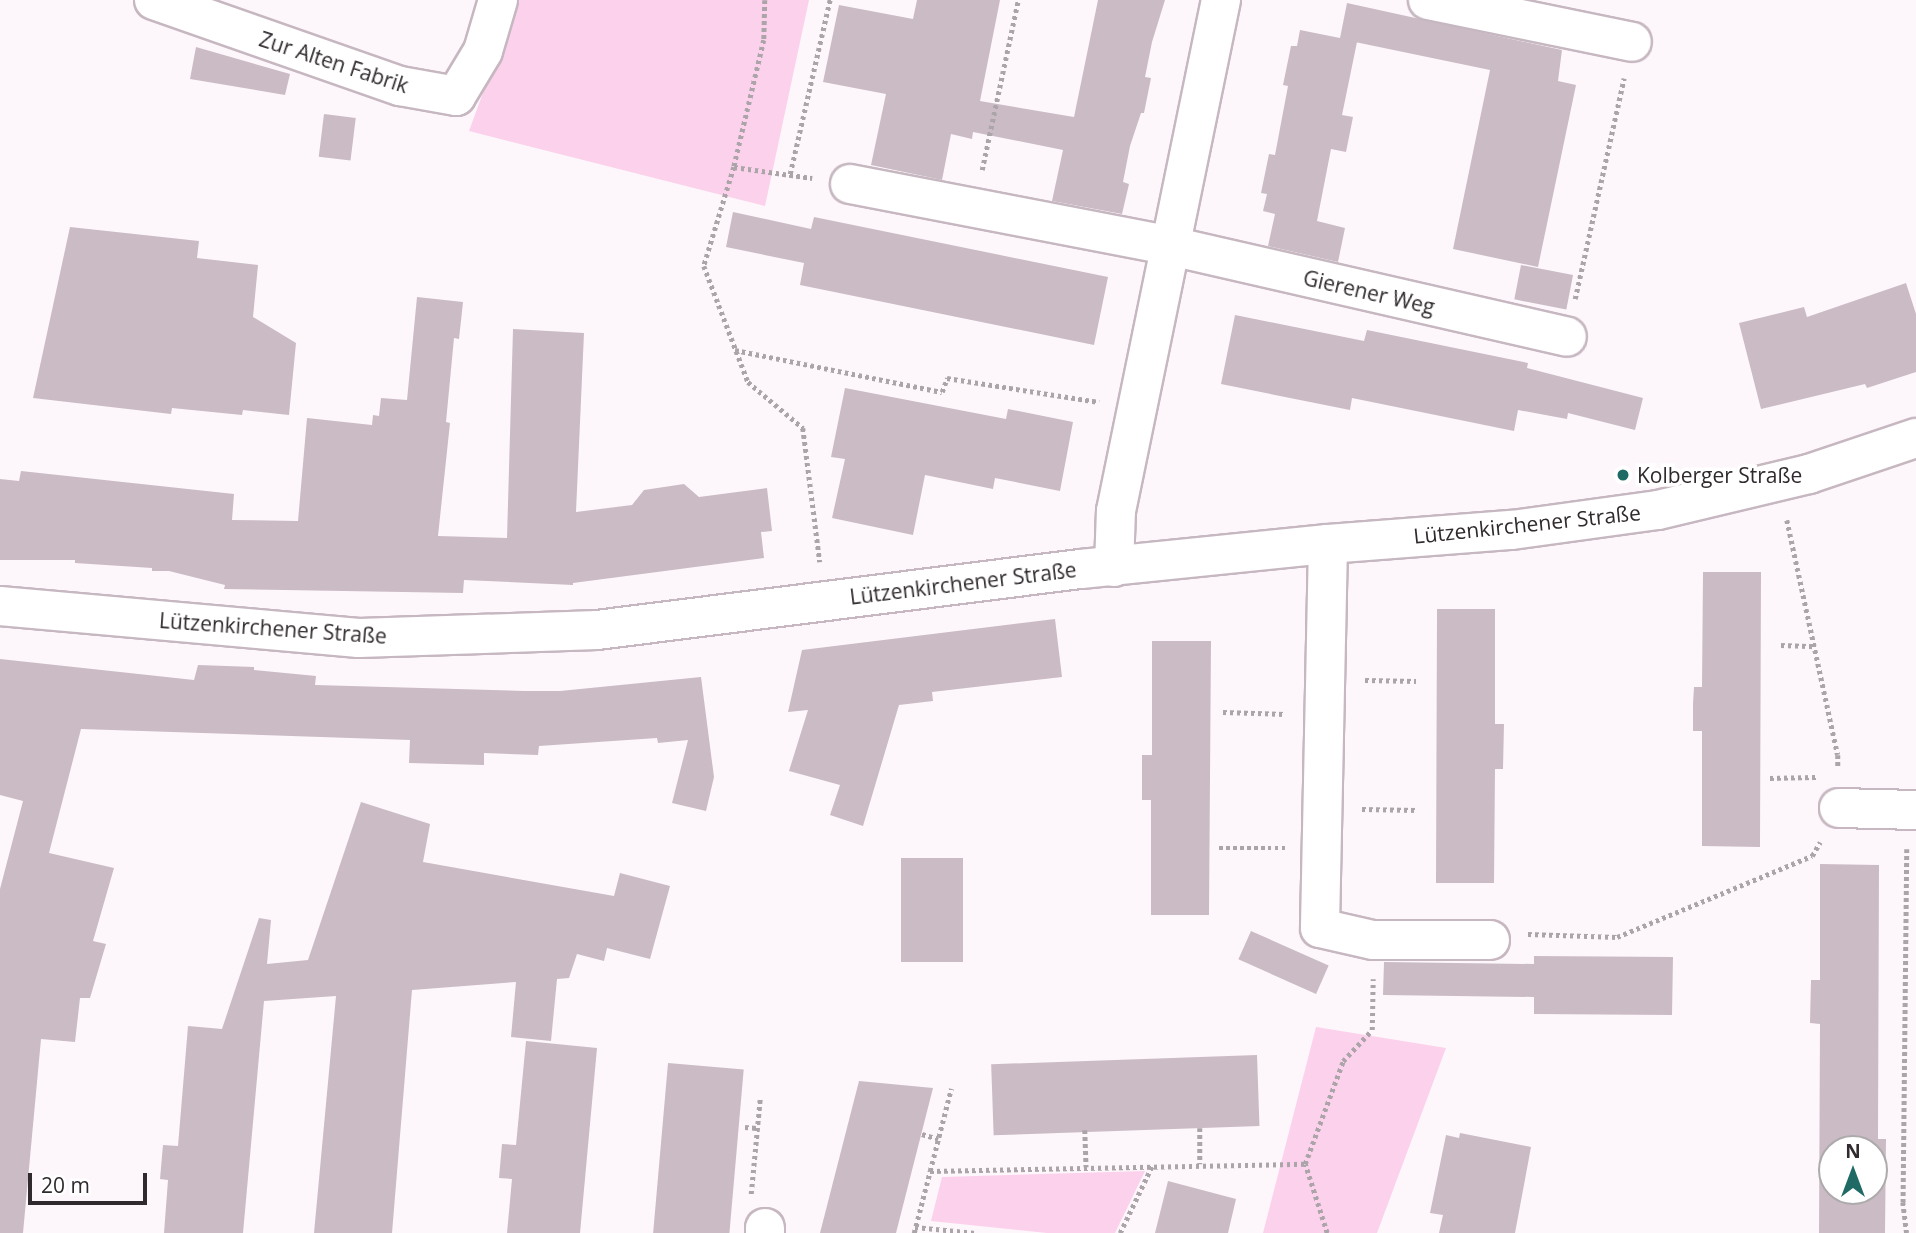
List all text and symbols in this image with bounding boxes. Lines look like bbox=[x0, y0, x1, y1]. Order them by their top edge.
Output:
street label: Zur Alten Fabrik bbox=[256, 26, 412, 98]
street label: Gierener Weg bbox=[1301, 265, 1437, 319]
place label: Kolberger Straße bbox=[1637, 462, 1802, 488]
marker: Kolberger Straße bbox=[1615, 467, 1631, 483]
street label: Lützenkirchener Straße bbox=[1412, 500, 1642, 548]
street label: Lützenkirchener Straße bbox=[848, 557, 1078, 609]
street label: Lützenkirchener Straße bbox=[158, 607, 388, 649]
north arrow bbox=[1818, 1135, 1888, 1205]
text: N bbox=[1845, 1138, 1861, 1164]
scale bar bbox=[32, 1160, 150, 1204]
text: 20 m bbox=[41, 1171, 90, 1199]

